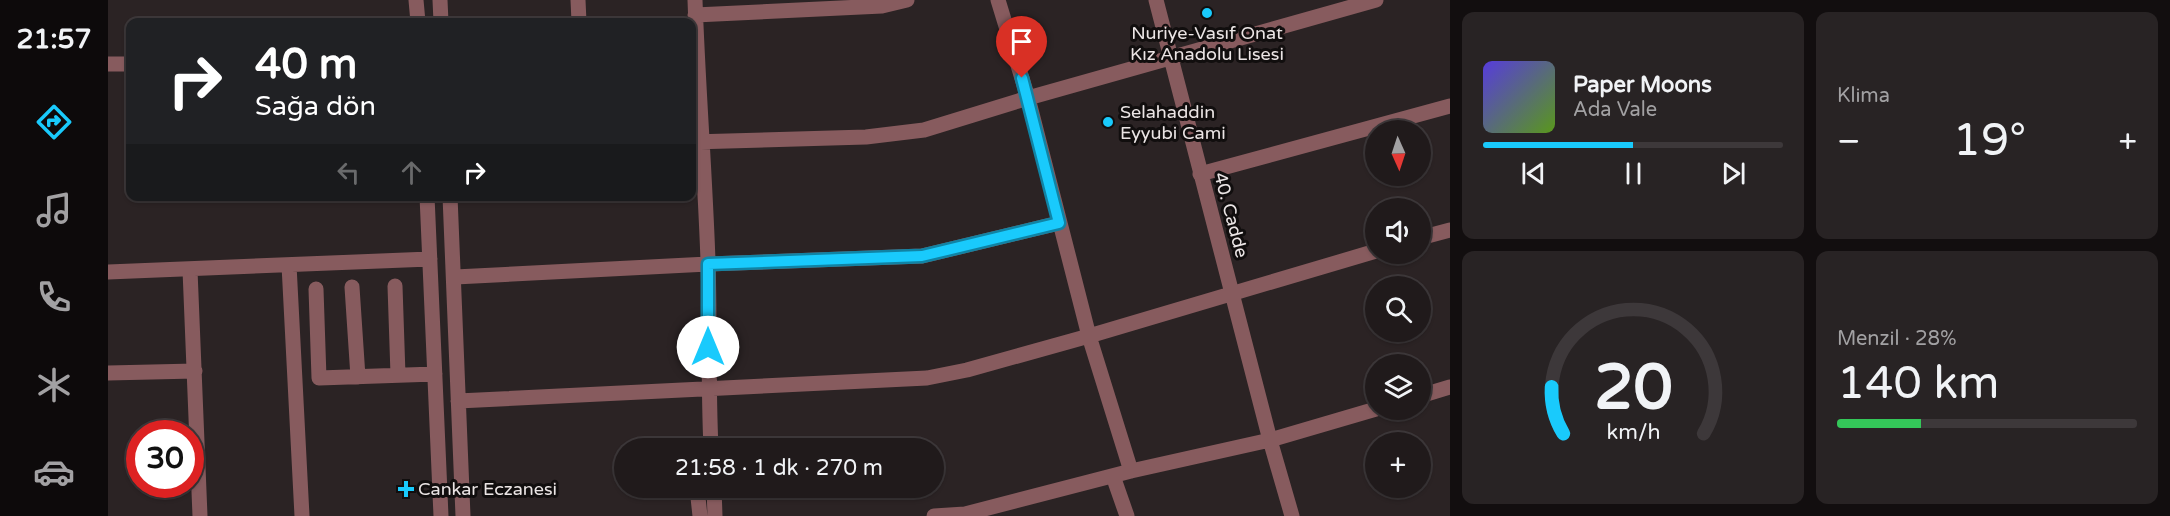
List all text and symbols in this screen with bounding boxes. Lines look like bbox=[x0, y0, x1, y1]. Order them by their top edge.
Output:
marker: Nuriye-Vasıf Onat Kız Anadolu Lisesi bbox=[1200, 6, 1214, 20]
pin bbox=[996, 16, 1047, 78]
place label: Nuriye-Vasıf Onat Kız Anadolu Lisesi bbox=[1130, 22, 1284, 65]
text: 21:57 bbox=[17, 23, 91, 56]
icon: arrive bbox=[1005, 25, 1038, 58]
text: 40 m bbox=[255, 39, 357, 90]
icon: right bbox=[156, 42, 234, 120]
text: Paper Moons bbox=[1573, 72, 1712, 98]
text: Klima bbox=[1837, 84, 1890, 108]
text: Sağa dön bbox=[255, 90, 376, 123]
text: Ada Vale bbox=[1573, 98, 1657, 122]
icon: directions bbox=[33, 101, 75, 143]
place label: Selahaddin Eyyubi Cami bbox=[1120, 101, 1226, 144]
text: 19° bbox=[1953, 114, 2026, 168]
marker: Selahaddin Eyyubi Cami bbox=[1101, 115, 1115, 129]
north arrow bbox=[1365, 120, 1431, 186]
map controls bbox=[1365, 120, 1431, 498]
text: − bbox=[1837, 122, 1861, 161]
text: + bbox=[2118, 122, 2137, 161]
icon: left bbox=[332, 156, 365, 189]
icon: ahead bbox=[395, 156, 428, 189]
icon: right bbox=[458, 156, 491, 189]
icon: previous bbox=[1517, 157, 1550, 190]
icon: pause bbox=[1617, 157, 1650, 190]
icon: next bbox=[1717, 157, 1750, 190]
street label: 40. Cadde bbox=[1209, 170, 1253, 260]
icon: music bbox=[33, 189, 75, 231]
button: sound bbox=[1365, 198, 1431, 264]
icon: phone bbox=[33, 276, 75, 318]
button: search bbox=[1365, 276, 1431, 342]
position arrow bbox=[676, 315, 740, 379]
text: Menzil · 28% bbox=[1837, 327, 1956, 351]
text: 20 bbox=[1594, 351, 1672, 426]
button: layers bbox=[1365, 354, 1431, 420]
text: 140 km bbox=[1837, 357, 1999, 411]
icon: climate bbox=[33, 364, 75, 406]
speed limit sign: 30 bbox=[126, 420, 204, 498]
text: km/h bbox=[1606, 420, 1660, 446]
button: + bbox=[1365, 432, 1431, 498]
icon: car bbox=[33, 451, 75, 493]
text: 21:58 · 1 dk · 270 m bbox=[675, 455, 883, 481]
place label: Cankar Eczanesi bbox=[418, 478, 557, 500]
marker: Cankar Eczanesi bbox=[399, 482, 413, 496]

